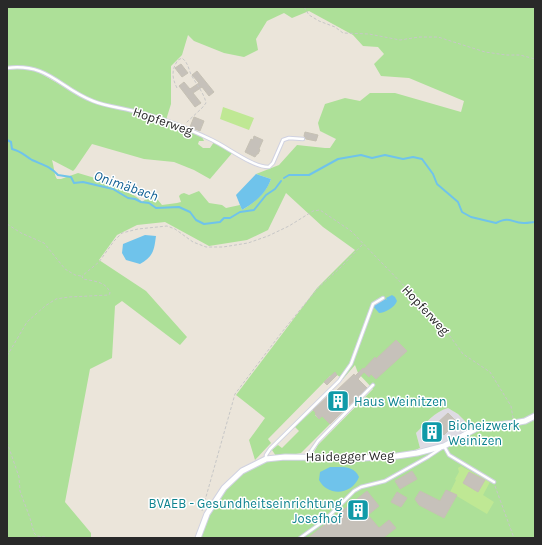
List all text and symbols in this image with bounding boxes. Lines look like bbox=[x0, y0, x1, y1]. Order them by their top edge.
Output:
street label: Hopferweg bbox=[131, 104, 196, 139]
water label: Onimäbach bbox=[92, 167, 160, 205]
street label: Hopferweg bbox=[399, 282, 453, 339]
building icon: Haus Weinitzen bbox=[325, 388, 351, 414]
place label: Haus Weinitzen bbox=[354, 394, 447, 409]
place label: Bioheizwerk Weinizen bbox=[448, 418, 520, 448]
building icon: Bioheizwerk Weinizen bbox=[419, 419, 445, 445]
street label: Haidegger Weg bbox=[306, 448, 395, 464]
place label: BVAEB - Gesundheitseinrichtung Josefhof bbox=[149, 496, 343, 526]
building icon: BVAEB - Gesundheitseinrichtung Josefhof bbox=[345, 497, 371, 523]

